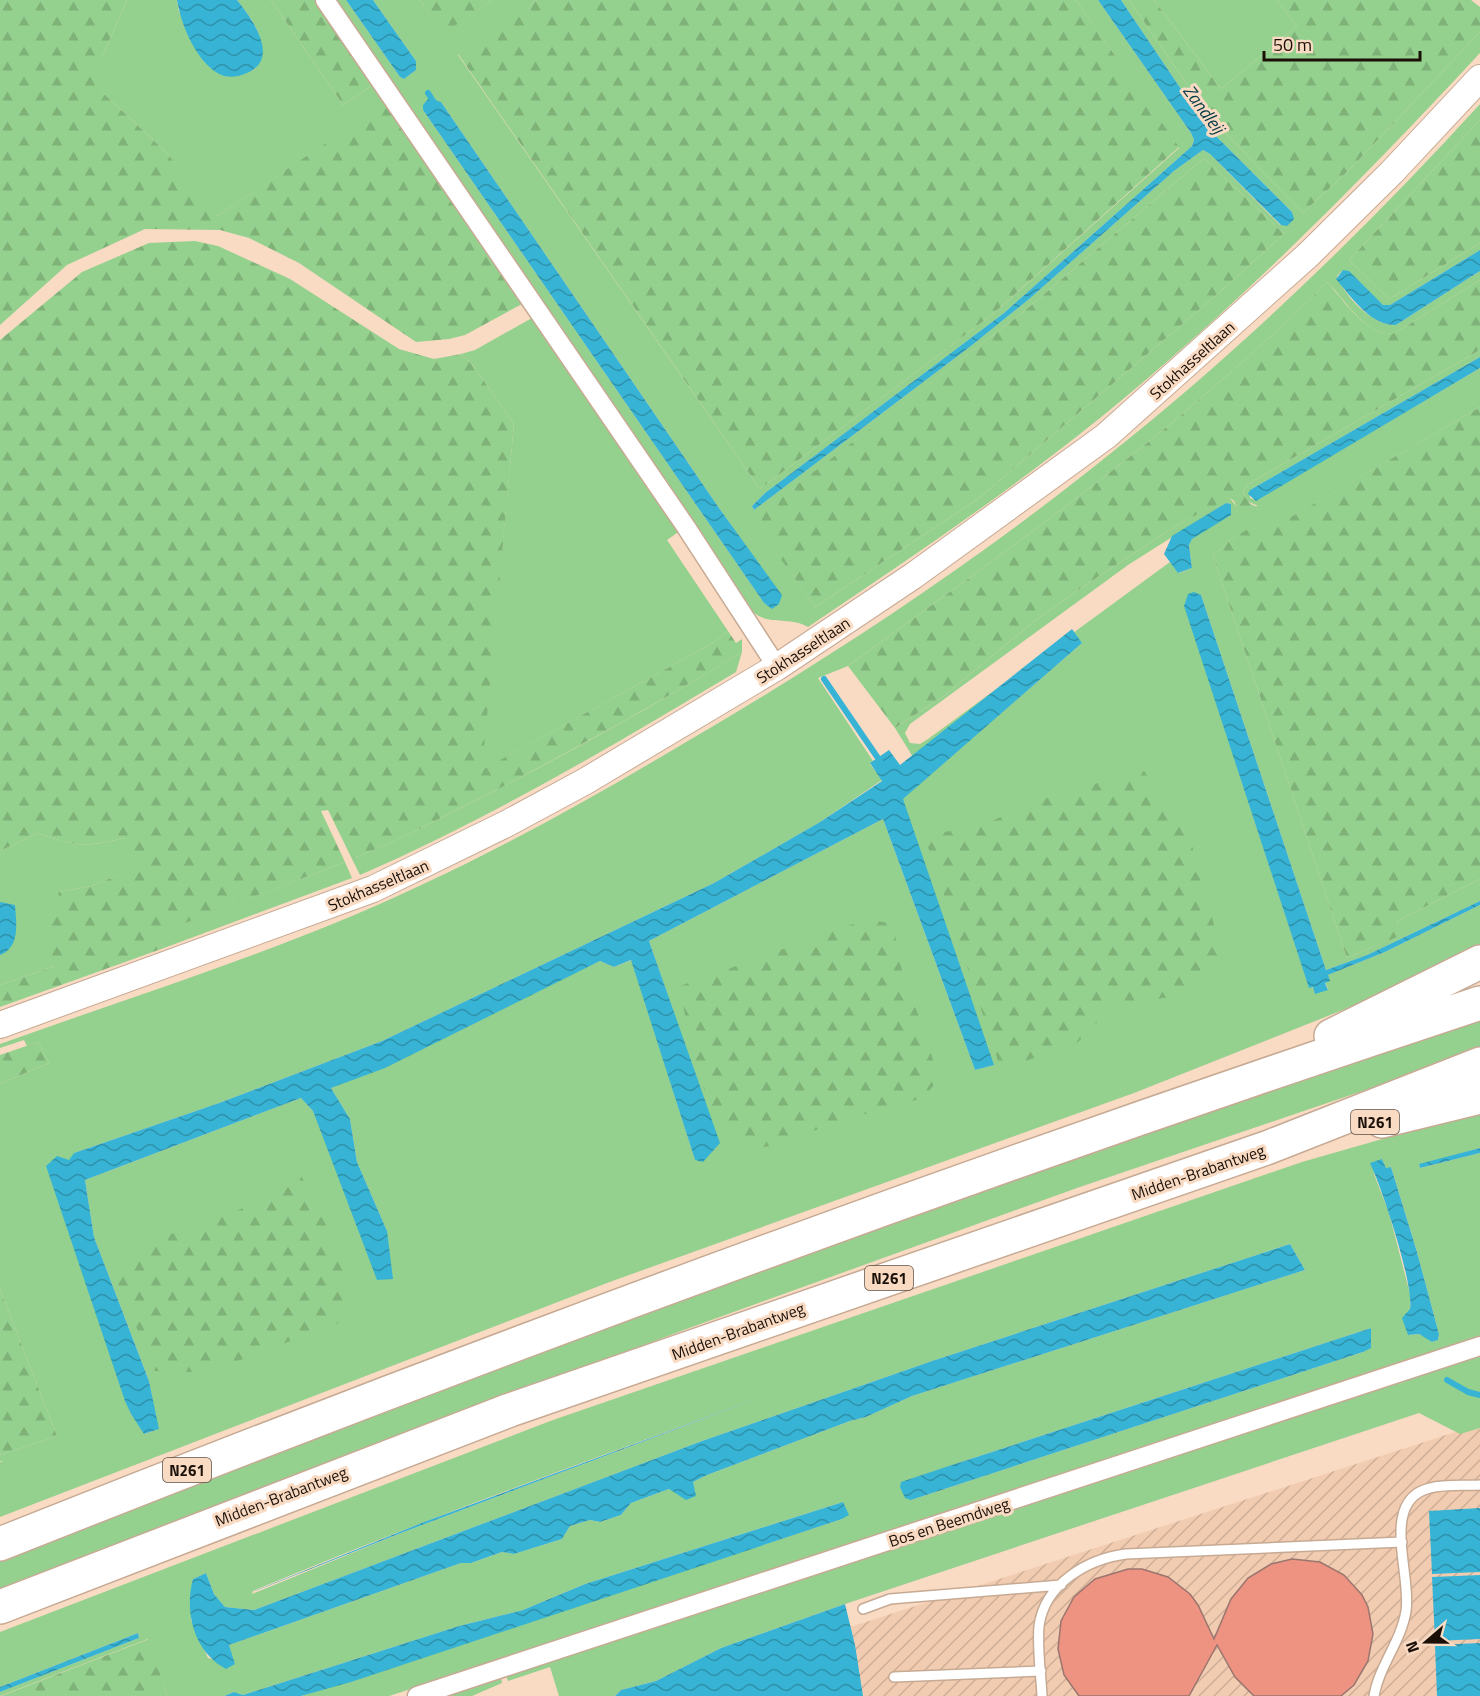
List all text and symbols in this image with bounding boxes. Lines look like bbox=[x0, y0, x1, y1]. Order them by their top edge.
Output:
scale bar bbox=[1264, 24, 1420, 62]
text: 50 m bbox=[1273, 31, 1312, 58]
water label: Zandleij bbox=[1177, 79, 1233, 141]
street label: Stokhasseltlaan bbox=[1144, 315, 1240, 405]
street label: Stokhasseltlaan bbox=[751, 611, 855, 689]
street label: Stokhasseltlaan bbox=[324, 853, 432, 917]
road number: N261 bbox=[1351, 1110, 1399, 1134]
street label: Midden-Brabantweg bbox=[1128, 1138, 1268, 1206]
road number: N261 bbox=[865, 1266, 913, 1290]
street label: Midden-Brabantweg bbox=[668, 1296, 808, 1366]
road number: N261 bbox=[163, 1458, 211, 1482]
street label: Midden-Brabantweg bbox=[211, 1460, 351, 1532]
street label: Bos en Beemdweg bbox=[886, 1491, 1012, 1553]
north arrow bbox=[1396, 1612, 1456, 1672]
text: N bbox=[1399, 1638, 1425, 1656]

